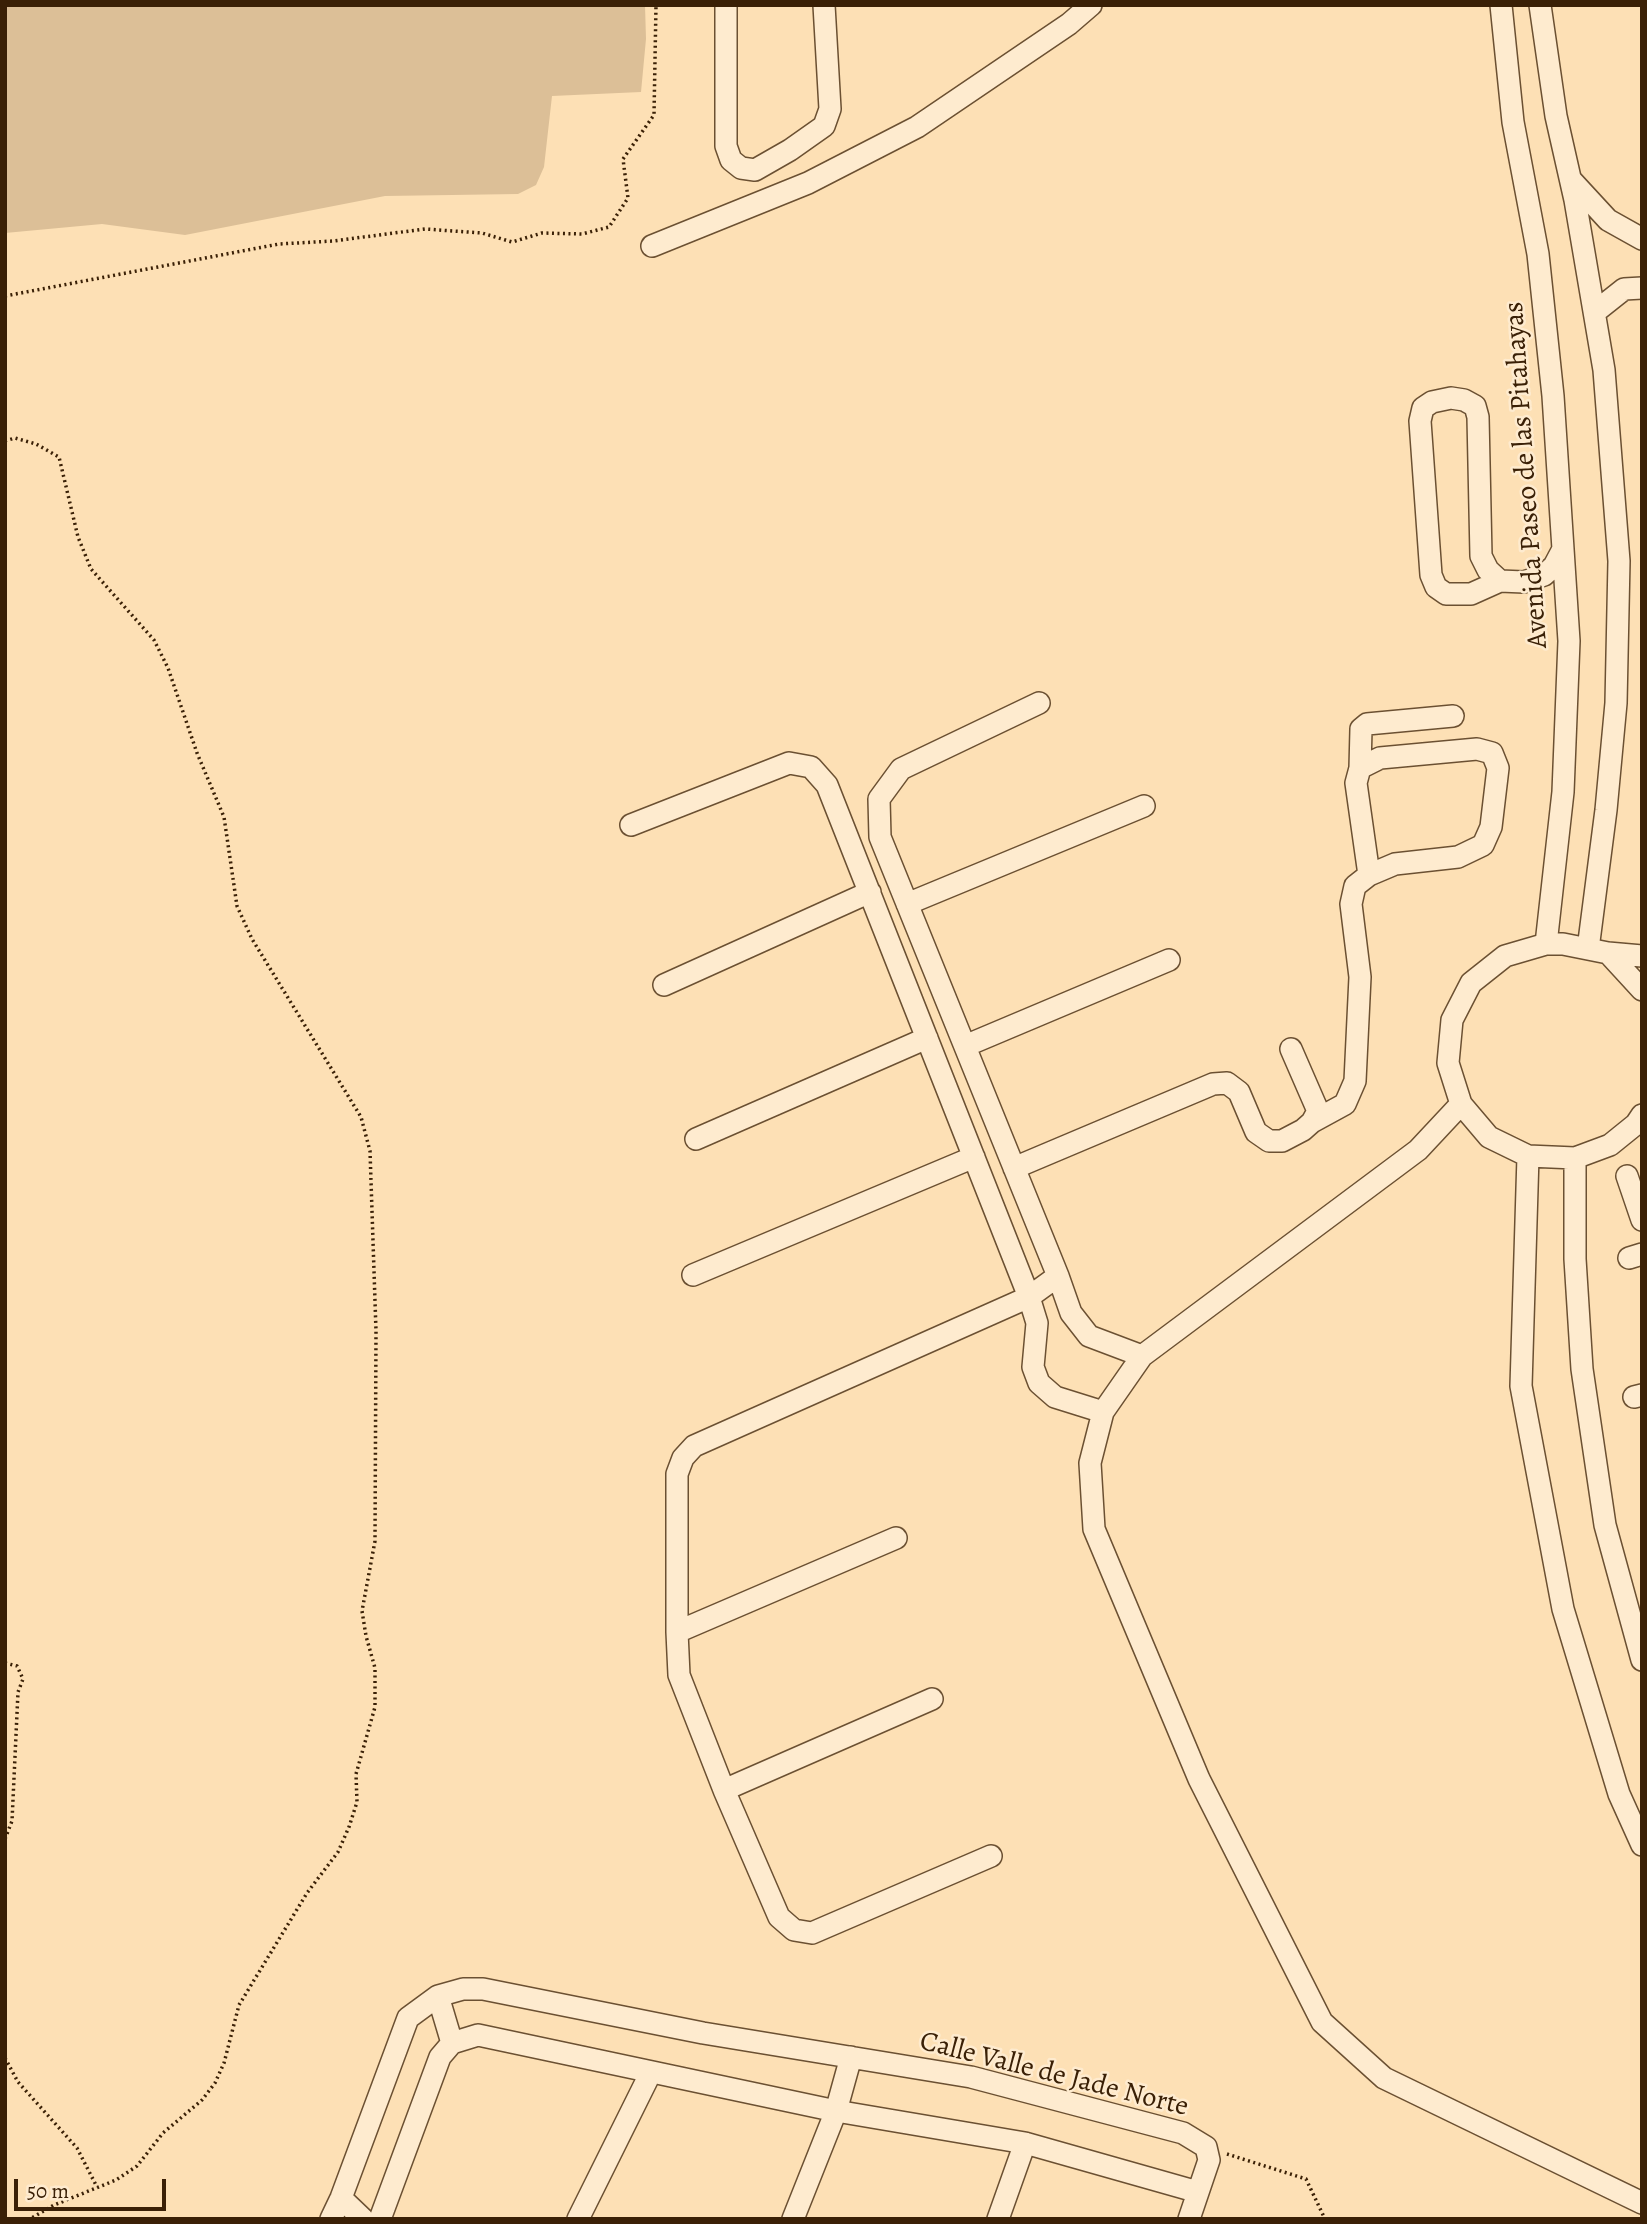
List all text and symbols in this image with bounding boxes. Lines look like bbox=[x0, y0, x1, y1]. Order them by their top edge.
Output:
street label: Avenida Paseo de las Pitahayas bbox=[1498, 301, 1556, 649]
street label: Calle Valle de Jade Norte bbox=[916, 2025, 1192, 2125]
scale bar bbox=[18, 2164, 170, 2208]
text: 50 m bbox=[27, 2177, 69, 2205]

